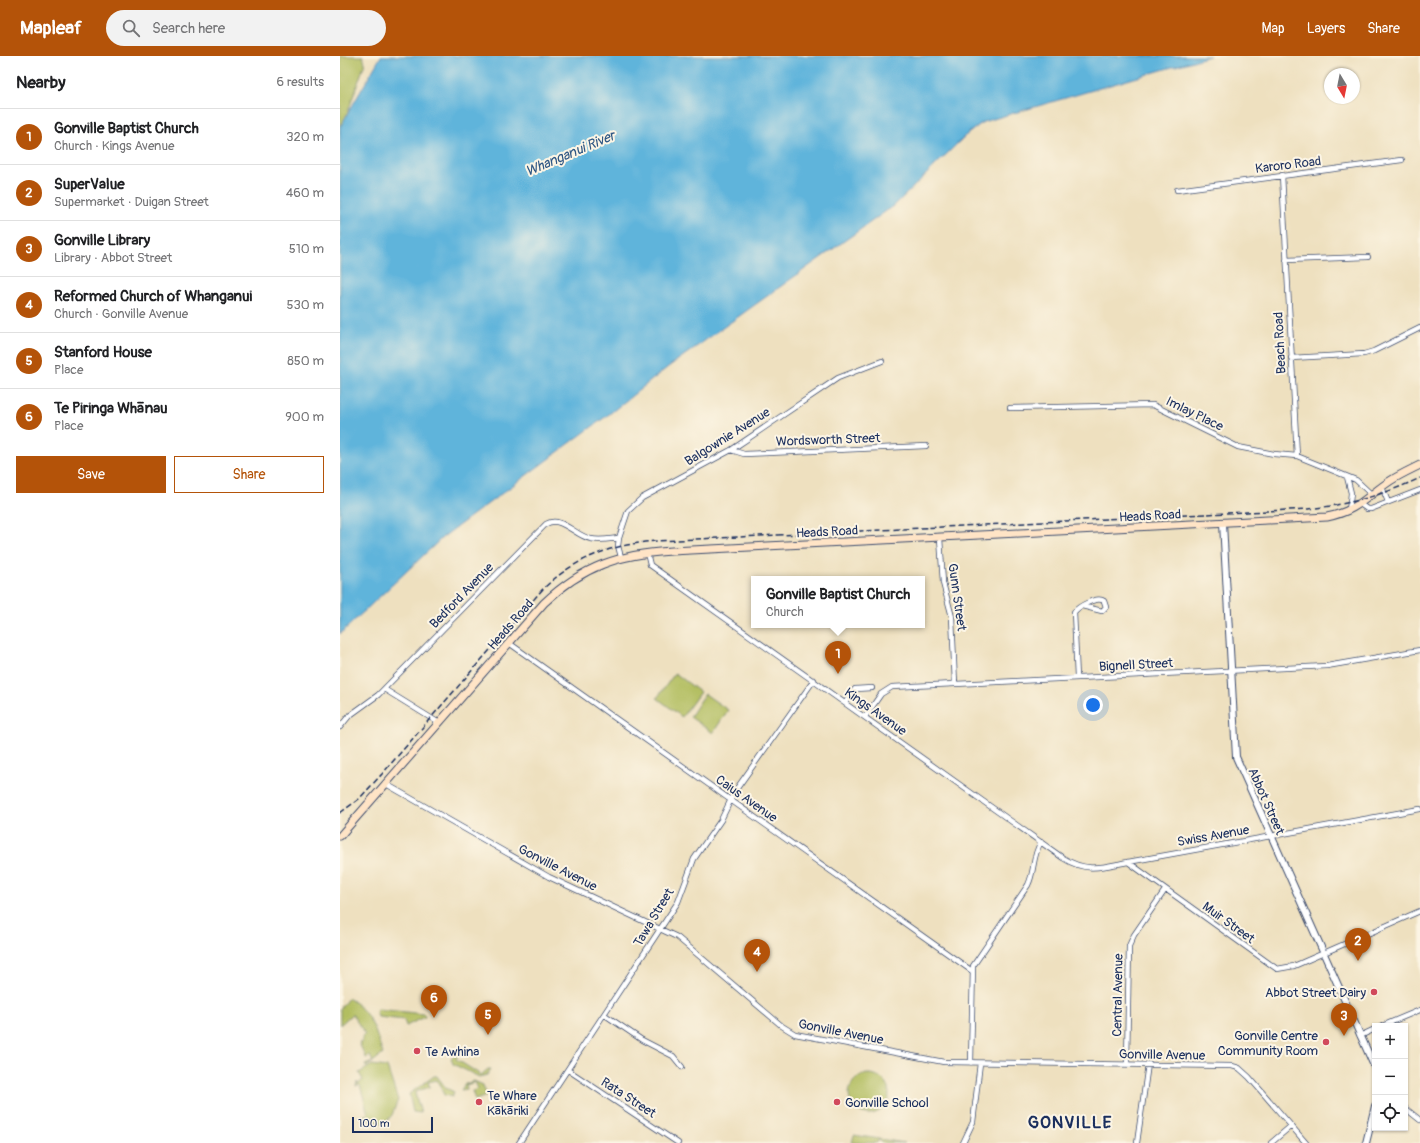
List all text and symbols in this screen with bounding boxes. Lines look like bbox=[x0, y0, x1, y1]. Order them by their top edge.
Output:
search box bbox=[106, 10, 386, 46]
text: Mapleaf bbox=[20, 16, 82, 40]
icon: search bbox=[120, 17, 142, 39]
text: Search here bbox=[152, 19, 225, 38]
text: Map bbox=[1262, 20, 1285, 37]
text: Layers bbox=[1307, 20, 1345, 37]
text: Share bbox=[1367, 20, 1400, 37]
north arrow bbox=[1324, 68, 1360, 104]
text: Nearby bbox=[16, 72, 65, 93]
text: 6 results bbox=[277, 74, 324, 90]
text: Gonville Baptist Church bbox=[54, 119, 199, 138]
water label: Whanganui River bbox=[523, 126, 619, 180]
text: 1 bbox=[26, 129, 32, 145]
text: 320 m bbox=[286, 129, 324, 145]
text: Church · Kings Avenue bbox=[54, 138, 174, 154]
street label: Karoro Road bbox=[1254, 153, 1322, 177]
text: SuperValue bbox=[54, 175, 125, 194]
text: 2 bbox=[25, 185, 33, 201]
text: 460 m bbox=[286, 185, 324, 201]
text: Supermarket · Duigan Street bbox=[54, 194, 209, 210]
text: Gonville Library bbox=[54, 231, 150, 250]
text: 3 bbox=[25, 241, 33, 257]
text: 510 m bbox=[289, 241, 324, 257]
text: Library · Abbot Street bbox=[54, 250, 172, 266]
text: Reformed Church of Whanganui bbox=[54, 287, 252, 306]
text: 4 bbox=[25, 297, 33, 313]
text: 530 m bbox=[286, 297, 324, 313]
text: Church · Gonville Avenue bbox=[54, 306, 188, 322]
street label: Beach Road bbox=[1270, 311, 1290, 374]
text: Stanford House bbox=[54, 343, 152, 362]
text: 5 bbox=[25, 353, 33, 369]
text: 850 m bbox=[287, 353, 324, 369]
text: Place bbox=[54, 362, 83, 378]
street label: Imlay Place bbox=[1163, 393, 1226, 435]
text: Te Piringa Whānau bbox=[54, 399, 167, 418]
street label: Balgownie Avenue bbox=[682, 404, 774, 469]
text: 6 bbox=[25, 409, 33, 425]
text: 900 m bbox=[285, 409, 324, 425]
text: Place bbox=[54, 418, 83, 434]
street label: Wordsworth Street bbox=[776, 430, 881, 450]
button: Save bbox=[16, 456, 166, 493]
button: Share bbox=[174, 456, 324, 493]
street label: Heads Road bbox=[1119, 506, 1181, 526]
street label: Heads Road bbox=[796, 522, 858, 542]
street label: Bedford Avenue bbox=[426, 559, 497, 632]
street label: Gunn Street bbox=[944, 562, 970, 633]
popup bbox=[751, 576, 925, 628]
text: Gonville Baptist Church bbox=[766, 585, 910, 604]
street label: Heads Road bbox=[484, 596, 537, 653]
text: Church bbox=[766, 604, 804, 620]
pin: 1 bbox=[825, 641, 851, 674]
street label: Bignell Street bbox=[1099, 655, 1174, 675]
street label: Kings Avenue bbox=[841, 684, 910, 740]
your location bbox=[1083, 695, 1103, 715]
street label: Abbot Street bbox=[1244, 765, 1288, 838]
street label: Caius Avenue bbox=[713, 772, 781, 826]
street label: Swiss Avenue bbox=[1176, 822, 1251, 850]
street label: Gonville Avenue bbox=[515, 841, 600, 895]
street label: Tawa Street bbox=[630, 885, 678, 950]
street label: Muir Street bbox=[1199, 898, 1258, 948]
pin: 2 bbox=[1345, 928, 1371, 961]
pin: 4 bbox=[744, 939, 770, 972]
street label: Central Avenue bbox=[1109, 953, 1127, 1037]
pin: 6 bbox=[421, 985, 447, 1018]
place label: Abbot Street Dairy bbox=[1265, 985, 1366, 1001]
marker: Abbot Street Dairy bbox=[1369, 987, 1379, 997]
pin: 5 bbox=[475, 1002, 501, 1035]
pin: 3 bbox=[1331, 1003, 1357, 1036]
street label: Gonville Avenue bbox=[797, 1016, 885, 1048]
map controls bbox=[1372, 1023, 1408, 1131]
button: + bbox=[1372, 1023, 1408, 1059]
place label: Gonville Centre Community Room bbox=[1218, 1028, 1319, 1059]
marker: Gonville Centre Community Room bbox=[1321, 1037, 1331, 1047]
place label: Te Awhina bbox=[425, 1044, 479, 1060]
marker: Te Awhina bbox=[412, 1046, 422, 1056]
street label: Gonville Avenue bbox=[1119, 1046, 1206, 1064]
button: − bbox=[1372, 1059, 1408, 1095]
street label: Rata Street bbox=[598, 1074, 660, 1122]
place label: Te Whare Kākāriki bbox=[487, 1088, 537, 1119]
place label: Gonville School bbox=[845, 1095, 929, 1111]
button: locate bbox=[1372, 1095, 1408, 1131]
marker: Te Whare Kākāriki bbox=[474, 1097, 484, 1107]
marker: Gonville School bbox=[832, 1097, 842, 1107]
district label: GONVILLE bbox=[1028, 1112, 1112, 1133]
scale bar bbox=[352, 1115, 433, 1134]
text: 100 m bbox=[358, 1117, 389, 1130]

